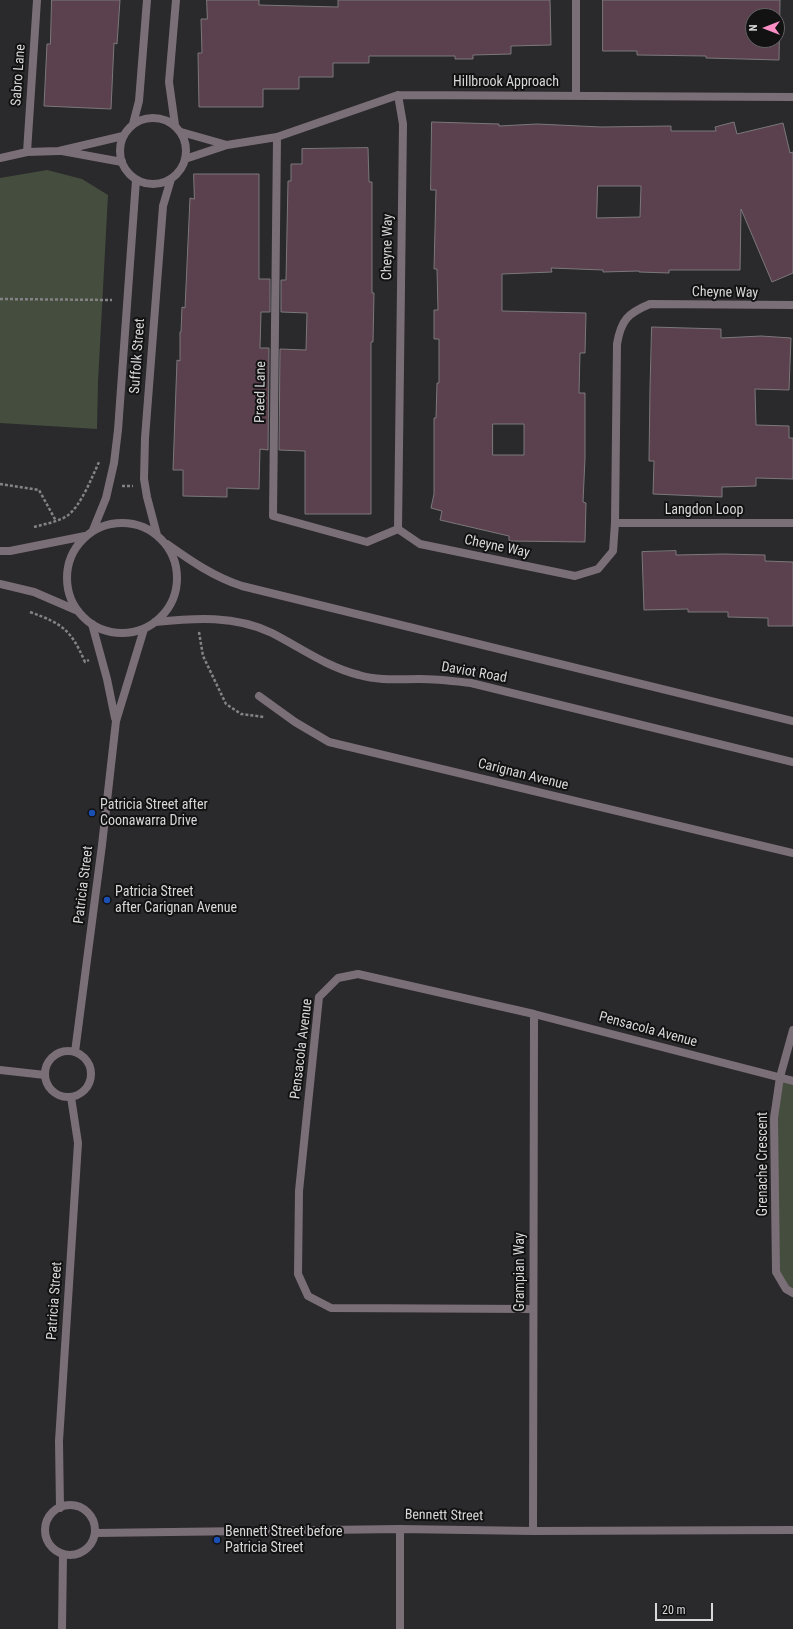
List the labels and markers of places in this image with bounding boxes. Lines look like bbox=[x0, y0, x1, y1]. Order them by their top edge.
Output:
place label: Patricia Street after Coonawarra Drive bbox=[100, 797, 208, 830]
marker: Patricia Street after Coonawarra Drive bbox=[87, 808, 97, 818]
place label: Patricia Street after Carignan Avenue bbox=[115, 884, 237, 916]
marker: Patricia Street after Carignan Avenue bbox=[102, 895, 112, 905]
place label: Bennett Street before Patricia Street bbox=[225, 1524, 342, 1556]
marker: Bennett Street before Patricia Street bbox=[212, 1535, 222, 1545]

